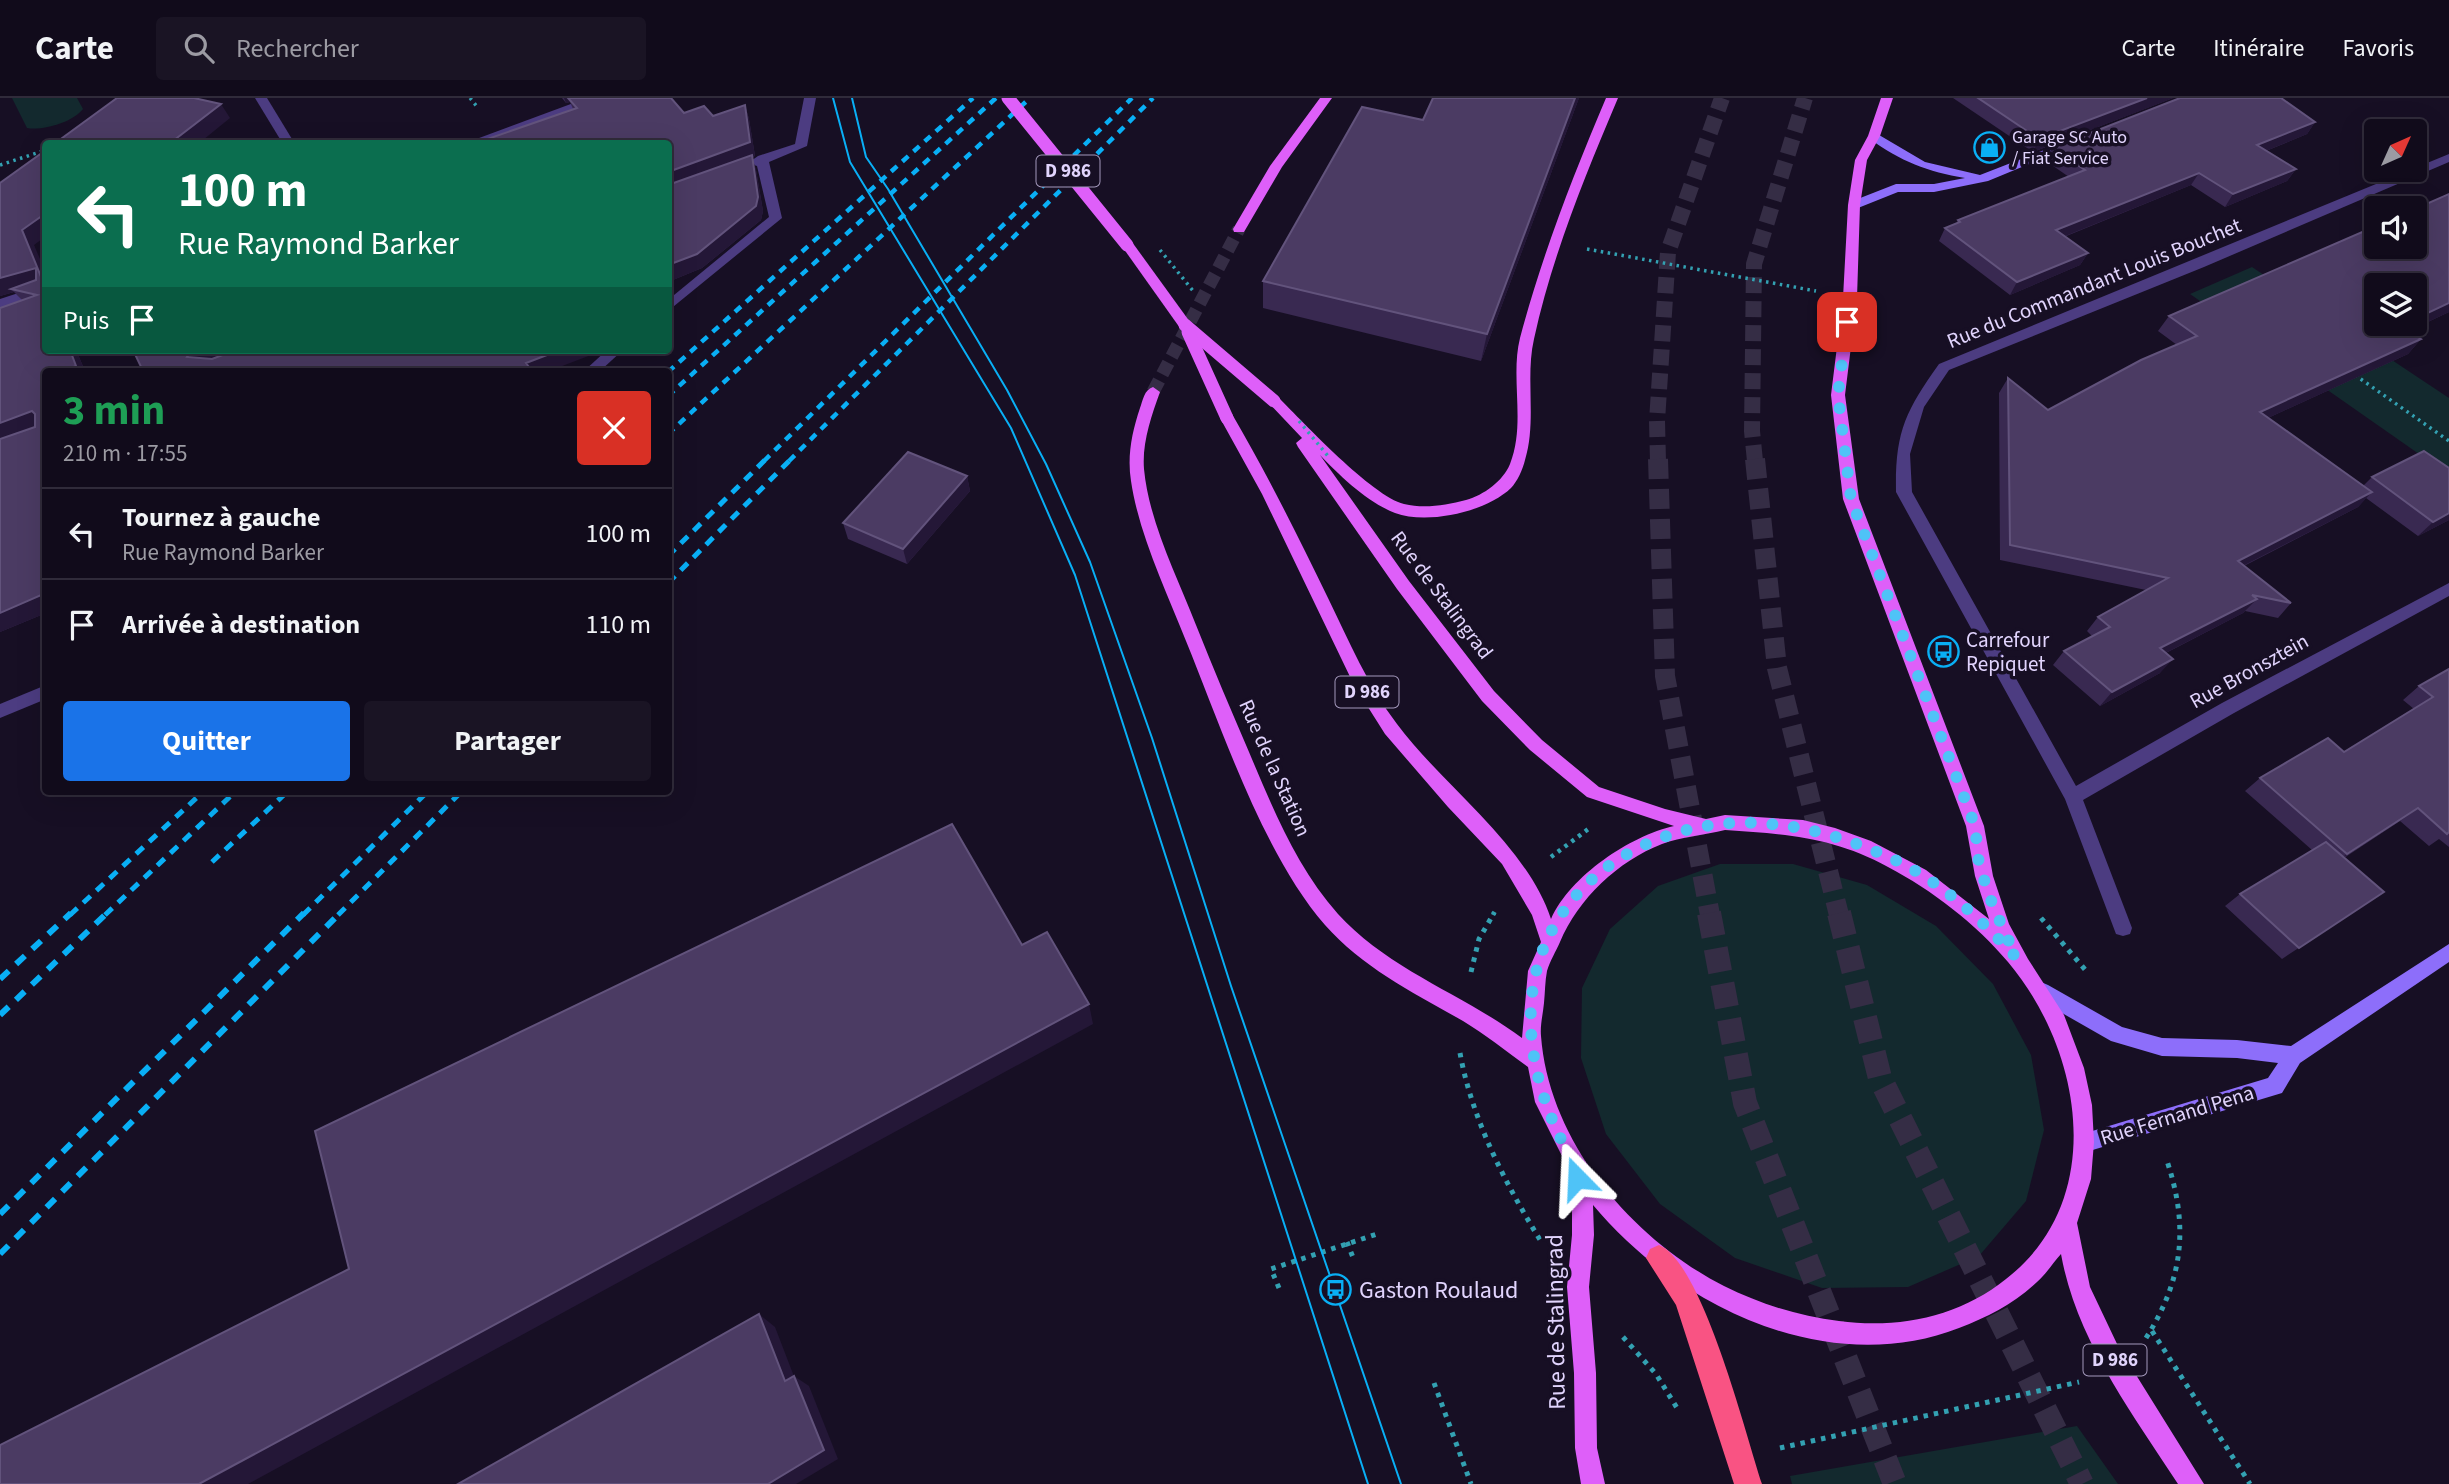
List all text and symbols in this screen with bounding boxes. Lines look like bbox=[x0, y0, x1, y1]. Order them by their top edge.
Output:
search box bbox=[156, 17, 646, 80]
text: Carte bbox=[35, 25, 114, 72]
icon: search bbox=[180, 29, 218, 67]
text: Rechercher bbox=[236, 30, 359, 67]
text: Carte bbox=[2121, 31, 2175, 66]
text: Itinéraire bbox=[2213, 31, 2304, 66]
text: Favoris bbox=[2342, 31, 2414, 66]
north arrow bbox=[2364, 119, 2427, 182]
map controls bbox=[2364, 119, 2427, 336]
place label: Garage SC Auto / Fiat Service bbox=[2012, 125, 2127, 171]
shop icon: Garage SC Auto / Fiat Service bbox=[1972, 130, 2006, 164]
text: 100 m bbox=[178, 156, 307, 226]
road number: D 986 bbox=[1036, 156, 1100, 186]
icon: left bbox=[63, 168, 154, 259]
button: sound bbox=[2364, 196, 2427, 259]
street label: Rue du Commandant Louis Bouchet bbox=[1942, 210, 2246, 356]
text: Rue Raymond Barker bbox=[178, 221, 459, 267]
button: layers bbox=[2364, 273, 2427, 336]
pin bbox=[1817, 292, 1877, 352]
icon: arrive bbox=[123, 301, 161, 339]
text: Puis bbox=[63, 302, 109, 339]
icon: arrive bbox=[1828, 303, 1866, 341]
text: 3 min bbox=[63, 381, 165, 441]
button: close bbox=[577, 391, 651, 465]
text: 210 m · 17:55 bbox=[63, 437, 187, 470]
text: Tournez à gauche bbox=[122, 499, 321, 536]
icon: left bbox=[63, 515, 101, 553]
text: 100 m bbox=[585, 515, 651, 552]
street label: Rue de Stalingrad bbox=[1384, 525, 1500, 665]
text: Rue Raymond Barker bbox=[122, 536, 324, 569]
icon: arrive bbox=[63, 606, 101, 644]
text: Arrivée à destination bbox=[122, 606, 360, 643]
text: 110 m bbox=[585, 606, 651, 643]
place label: Carrefour Repiquet bbox=[1966, 625, 2050, 679]
street label: Rue Bronsztein bbox=[2184, 626, 2314, 716]
bus stop icon: Carrefour Repiquet bbox=[1926, 635, 1960, 669]
road number: D 986 bbox=[1336, 677, 1398, 708]
street label: Rue de la Station bbox=[1231, 695, 1319, 841]
button: Quitter bbox=[63, 701, 350, 781]
button: Partager bbox=[364, 701, 651, 781]
street label: Rue Fernand Pena bbox=[2097, 1077, 2257, 1153]
position arrow bbox=[1540, 1141, 1614, 1215]
street label: Rue de Stalingrad bbox=[1537, 1234, 1575, 1410]
bus stop icon: Gaston Roulaud bbox=[1319, 1273, 1353, 1307]
place label: Gaston Roulaud bbox=[1359, 1273, 1518, 1308]
road number: D 986 bbox=[2084, 1344, 2146, 1376]

